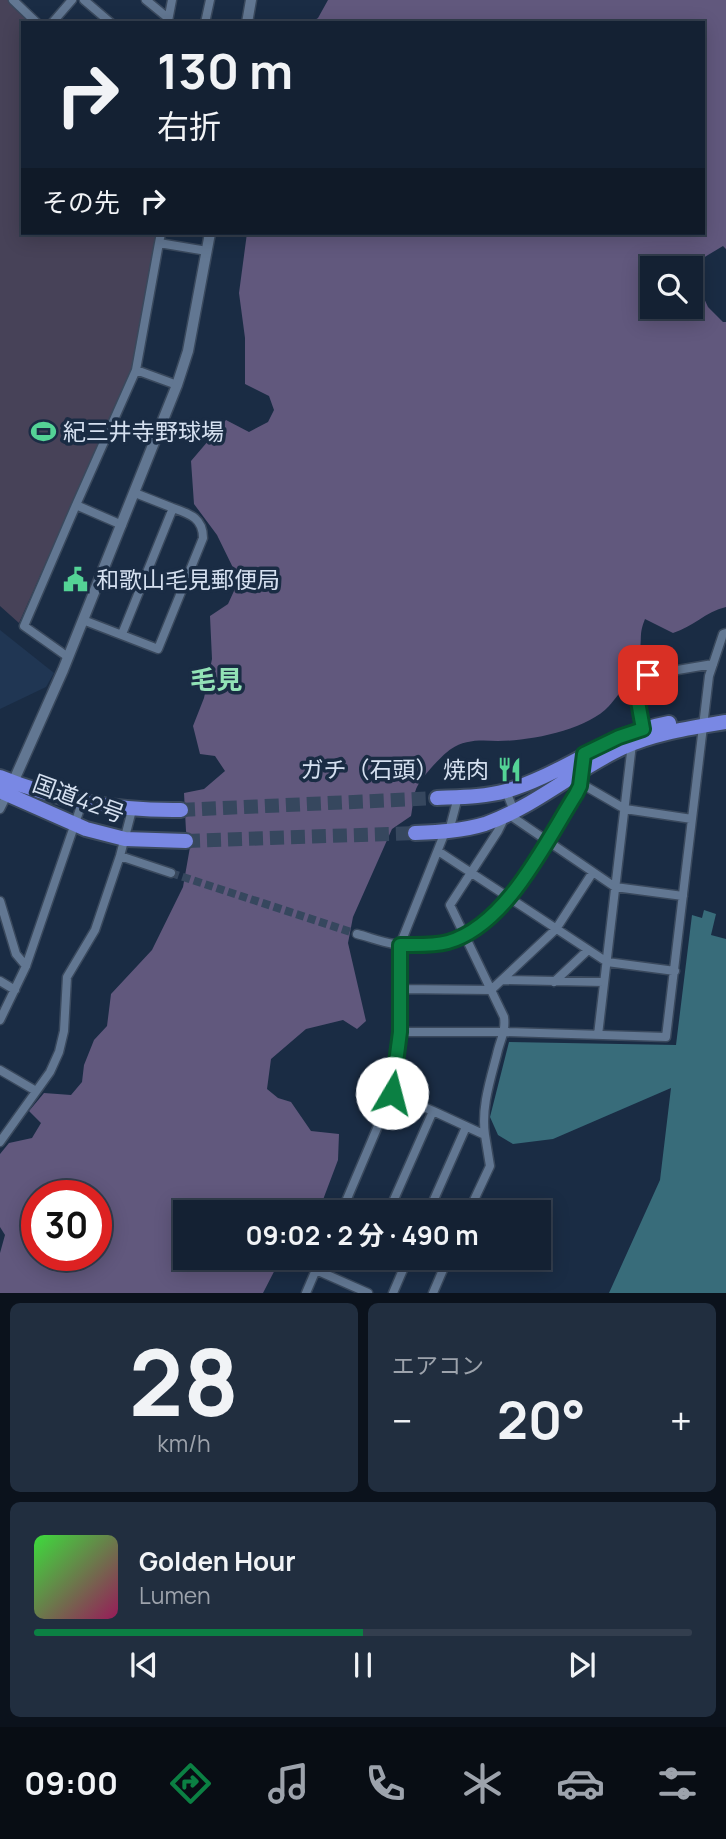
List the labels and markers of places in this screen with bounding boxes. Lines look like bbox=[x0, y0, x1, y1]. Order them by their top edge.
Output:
place label: 紀三井寺野球場 bbox=[63, 415, 224, 447]
sports icon: 紀三井寺野球場 bbox=[29, 417, 57, 445]
place label: 和歌山毛見郵便局 bbox=[96, 563, 280, 595]
public building icon: 和歌山毛見郵便局 bbox=[62, 565, 90, 593]
pin bbox=[618, 645, 678, 705]
place label: ガチ（石頭） 焼肉 bbox=[300, 753, 489, 785]
restaurant icon: ガチ（石頭） 焼肉 bbox=[495, 755, 523, 783]

